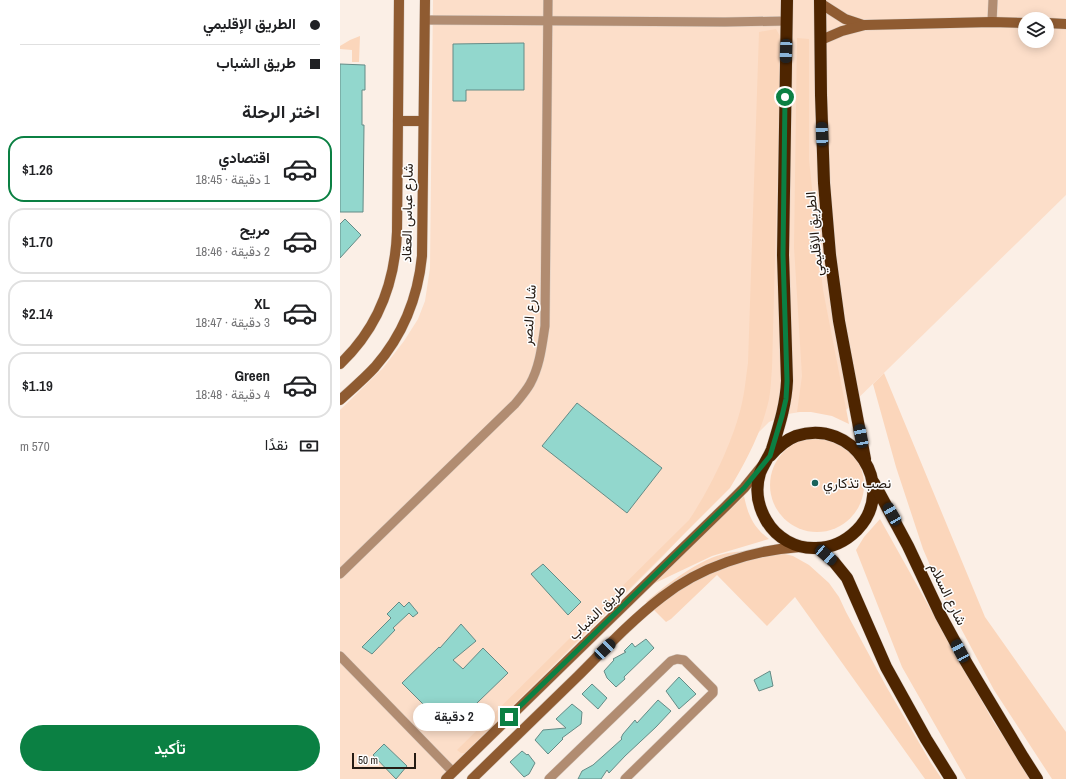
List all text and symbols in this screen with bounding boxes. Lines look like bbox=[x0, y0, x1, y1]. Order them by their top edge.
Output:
map controls bbox=[1018, 12, 1054, 48]
button: layers bbox=[1018, 12, 1054, 48]
text: الطريق الإقليمي bbox=[203, 13, 296, 34]
car bbox=[780, 39, 792, 63]
text: طريق الشباب bbox=[216, 52, 296, 73]
route start bbox=[776, 88, 794, 106]
text: اختر الرحلة bbox=[242, 99, 320, 124]
car bbox=[816, 122, 828, 146]
text: اقتصادي bbox=[218, 147, 270, 168]
icon: car bbox=[282, 151, 318, 187]
text: $1.26 bbox=[22, 159, 53, 180]
street label: شارع عباس العقاد bbox=[397, 163, 419, 263]
text: 1 دقيقة · 18:45 bbox=[195, 171, 270, 188]
street label: الطريق الإقليمي bbox=[801, 191, 830, 277]
text: مريح bbox=[240, 219, 270, 240]
icon: car bbox=[282, 223, 318, 259]
text: $1.70 bbox=[22, 231, 53, 252]
text: 2 دقيقة · 18:46 bbox=[195, 243, 270, 260]
street label: شارع النصر bbox=[518, 284, 542, 347]
text: XL bbox=[254, 293, 270, 314]
icon: car bbox=[282, 295, 318, 331]
text: $2.14 bbox=[22, 303, 53, 324]
text: 3 دقيقة · 18:47 bbox=[195, 314, 270, 331]
text: Green bbox=[234, 365, 270, 386]
icon: car bbox=[282, 367, 318, 403]
text: $1.19 bbox=[22, 375, 53, 396]
text: 4 دقيقة · 18:48 bbox=[195, 386, 270, 403]
car bbox=[853, 423, 869, 449]
text: نقدًا bbox=[265, 434, 288, 455]
icon: cash bbox=[298, 435, 320, 457]
text: 570 m bbox=[20, 438, 50, 455]
place label: نصب تذكاري bbox=[823, 474, 891, 495]
marker: نصب تذكاري bbox=[810, 478, 820, 488]
car bbox=[881, 501, 903, 527]
car bbox=[813, 543, 839, 567]
street label: شارع السلام bbox=[923, 560, 971, 629]
street label: طريق الشباب bbox=[565, 580, 629, 644]
car bbox=[592, 636, 618, 662]
car bbox=[949, 638, 971, 664]
callout: 2 دقيقة bbox=[413, 703, 495, 731]
text: 2 دقيقة bbox=[434, 708, 474, 725]
route end bbox=[500, 708, 518, 726]
button: تأكيد bbox=[20, 725, 320, 771]
scale bar bbox=[352, 751, 416, 770]
text: 50 m bbox=[358, 753, 378, 767]

